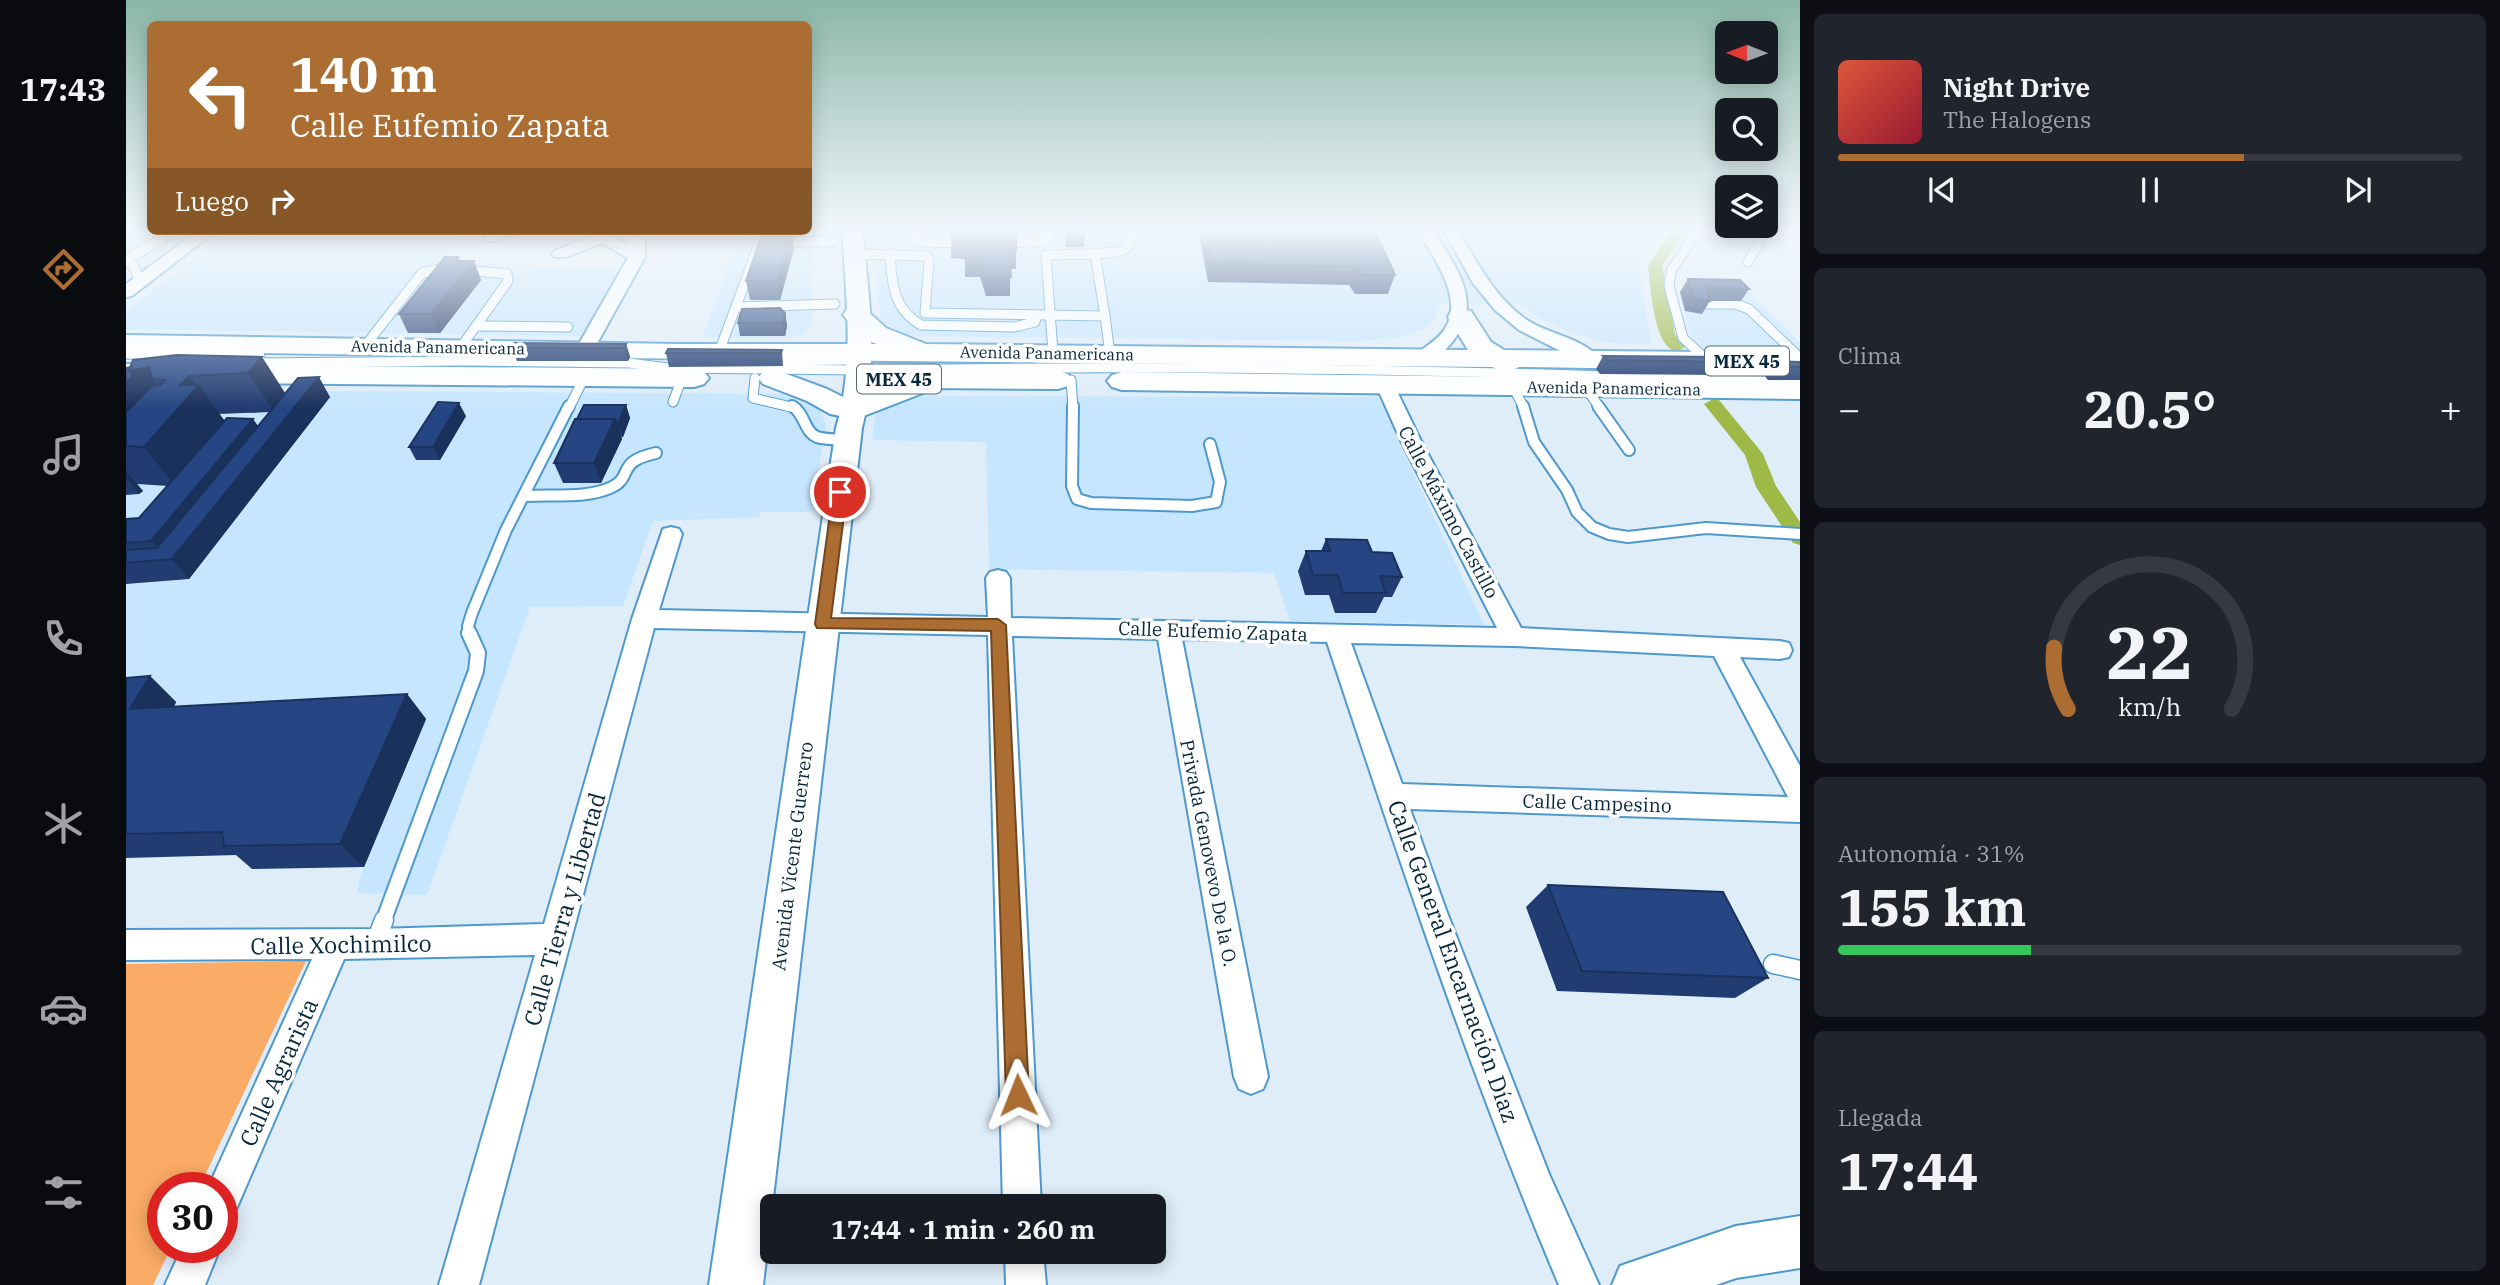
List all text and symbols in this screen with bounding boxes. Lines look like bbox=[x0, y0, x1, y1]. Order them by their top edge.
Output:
north arrow bbox=[1715, 21, 1778, 84]
map controls bbox=[1715, 21, 1778, 238]
text: 140 m bbox=[290, 42, 437, 105]
icon: left bbox=[175, 49, 266, 140]
text: 17:43 bbox=[20, 68, 106, 110]
text: Night Drive bbox=[1943, 70, 2090, 104]
button: search bbox=[1715, 98, 1778, 161]
text: Calle Eufemio Zapata bbox=[290, 104, 610, 146]
text: The Halogens bbox=[1943, 104, 2091, 134]
icon: previous bbox=[1923, 171, 1961, 209]
icon: pause bbox=[2131, 171, 2169, 209]
icon: next bbox=[2339, 171, 2377, 209]
button: layers bbox=[1715, 175, 1778, 238]
icon: right bbox=[263, 182, 301, 220]
text: Luego bbox=[175, 184, 249, 218]
icon: directions bbox=[39, 245, 88, 294]
street label: Avenida Panamericana bbox=[351, 335, 526, 359]
text: Clima bbox=[1838, 340, 1902, 370]
street label: Avenida Panamericana bbox=[960, 341, 1135, 365]
road number: MEX 45 bbox=[1705, 346, 1789, 376]
road number: MEX 45 bbox=[857, 365, 941, 394]
text: 20.5° bbox=[2084, 375, 2216, 442]
street label: Avenida Panamericana bbox=[1527, 376, 1702, 400]
text: − bbox=[1838, 384, 1861, 433]
text: + bbox=[2439, 384, 2462, 433]
street label: Calle Máximo Castillo bbox=[1393, 422, 1505, 602]
icon: music bbox=[39, 430, 88, 479]
pin bbox=[810, 462, 870, 522]
icon: arrive bbox=[821, 473, 859, 511]
text: 22 bbox=[2106, 604, 2194, 699]
icon: phone bbox=[39, 614, 88, 663]
street label: Calle Eufemio Zapata bbox=[1118, 616, 1308, 646]
text: km/h bbox=[2118, 689, 2182, 722]
street label: Privada Genovevo De la O. bbox=[1175, 737, 1243, 969]
street label: Avenida Vicente Guerrero bbox=[766, 740, 818, 972]
street label: Calle Campesino bbox=[1522, 788, 1672, 818]
street label: Calle Tierra y Libertad bbox=[516, 789, 612, 1029]
street label: Calle General Encarnación Díaz bbox=[1382, 796, 1526, 1126]
icon: climate bbox=[39, 799, 88, 848]
text: Autonomía · 31% bbox=[1838, 838, 2025, 868]
text: 155 km bbox=[1838, 873, 2027, 940]
street label: Calle Xochimilco bbox=[250, 927, 432, 961]
icon: car bbox=[39, 984, 88, 1033]
street label: Calle Agrarista bbox=[232, 993, 324, 1151]
position arrow bbox=[981, 1058, 1055, 1132]
text: Llegada bbox=[1838, 1102, 1922, 1132]
text: 17:44 bbox=[1838, 1137, 1979, 1204]
icon: filters bbox=[39, 1168, 88, 1217]
speed limit sign: 30 bbox=[147, 1172, 238, 1263]
text: 17:44 · 1 min · 260 m bbox=[831, 1212, 1095, 1246]

